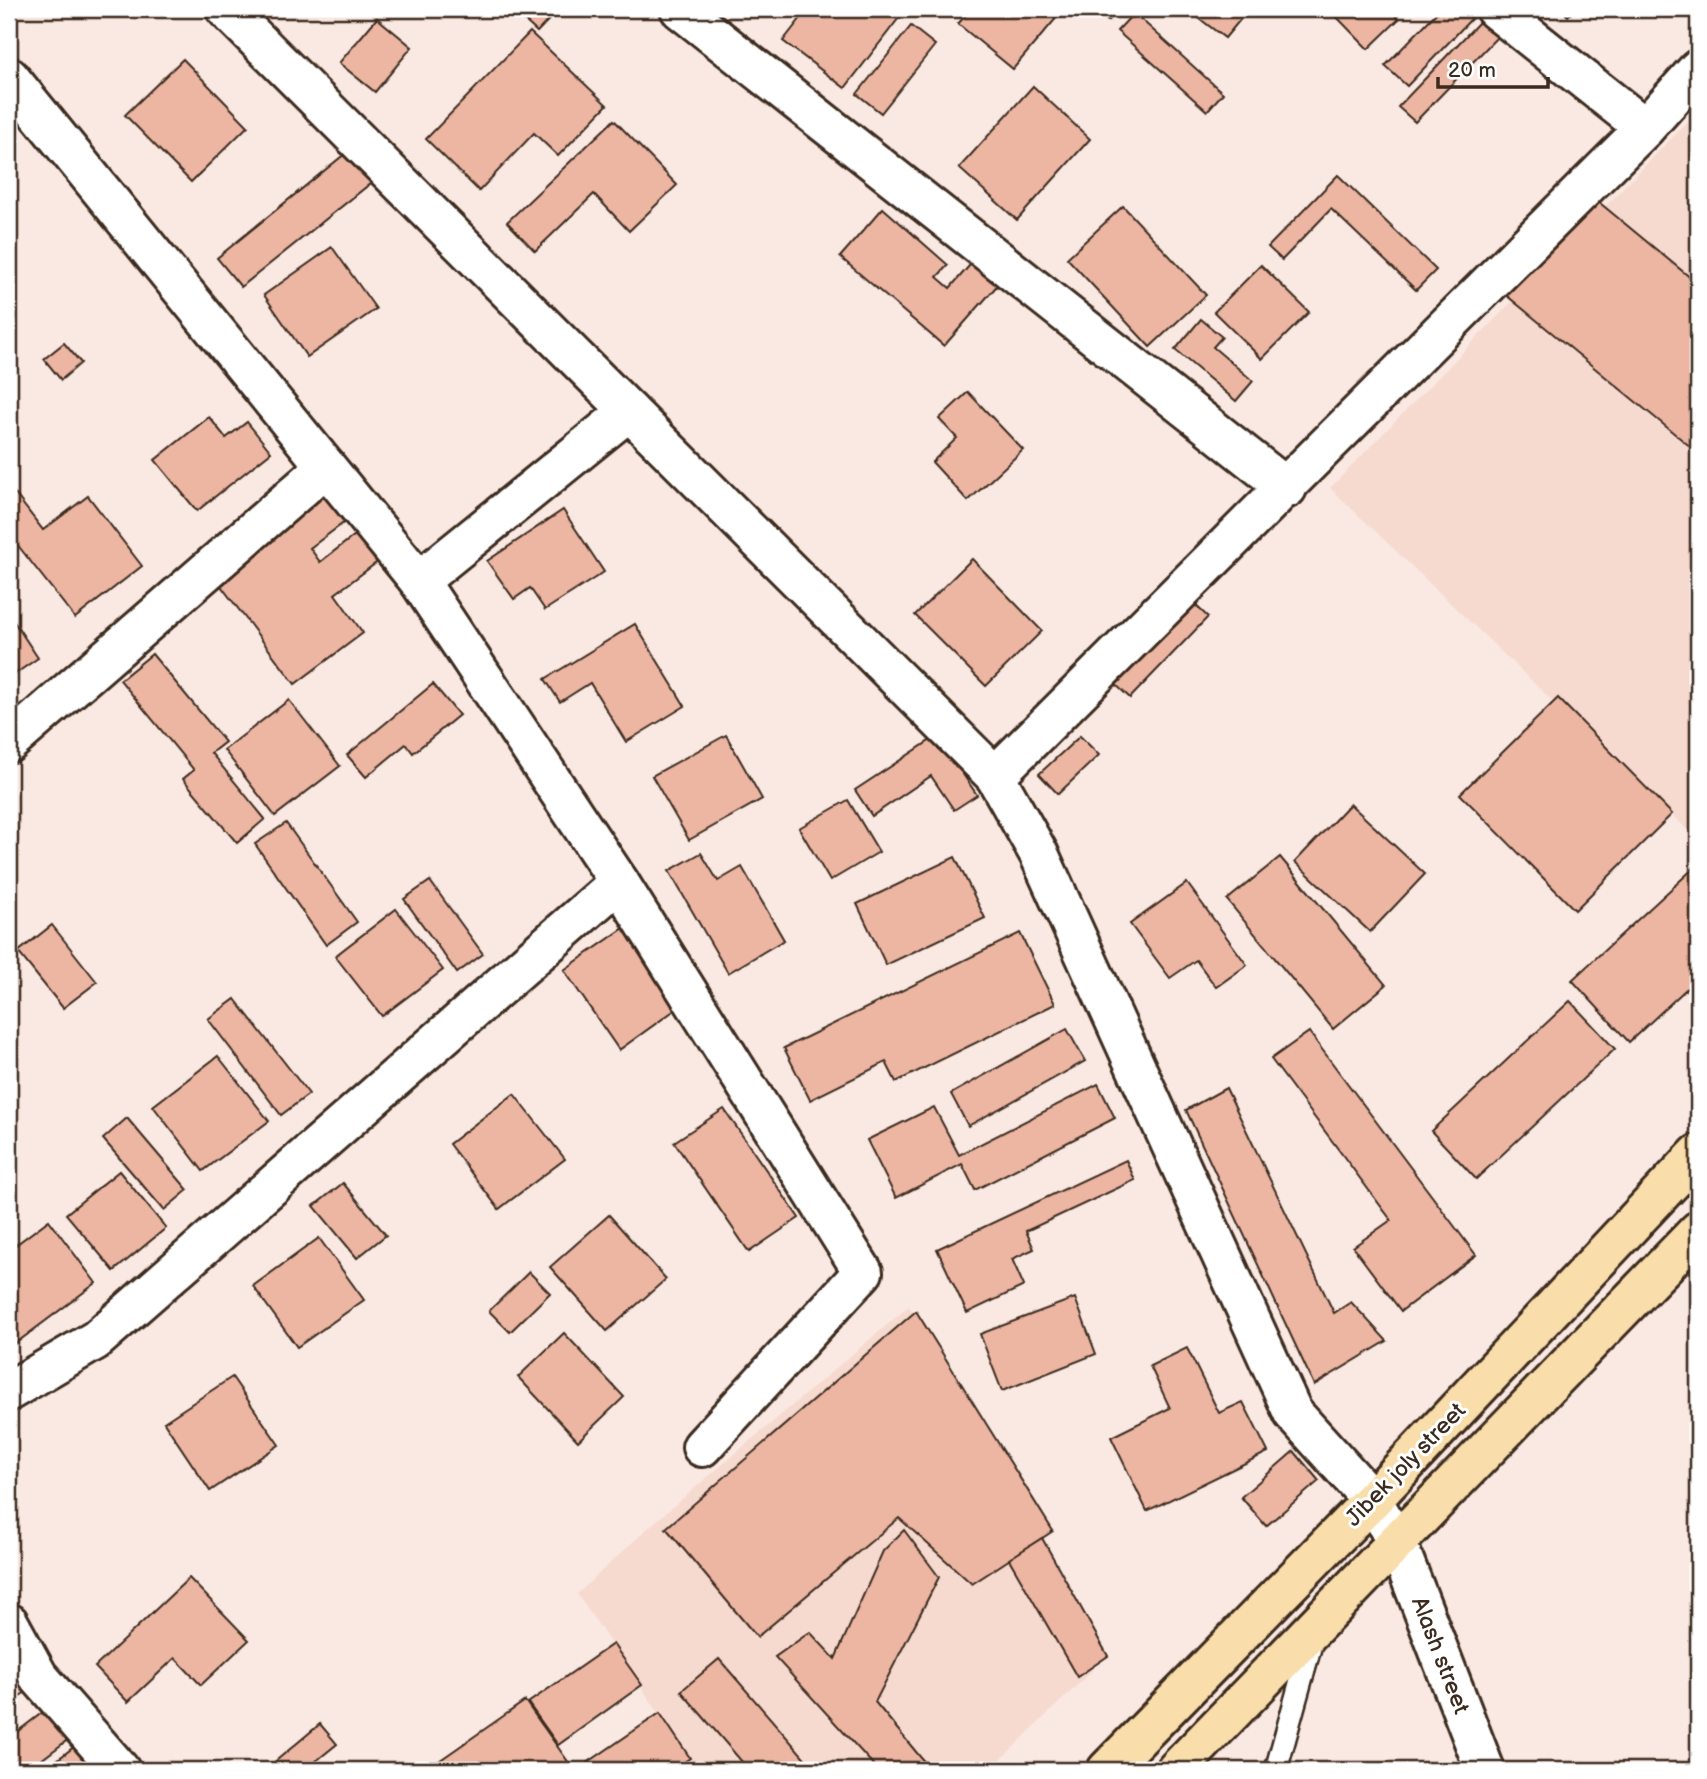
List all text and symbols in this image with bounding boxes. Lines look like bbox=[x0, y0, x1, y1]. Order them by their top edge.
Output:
scale bar bbox=[1438, 46, 1548, 90]
text: 20 m bbox=[1448, 58, 1496, 83]
street label: Jibek joly street bbox=[1340, 1397, 1472, 1532]
street label: Alash street bbox=[1405, 1593, 1475, 1718]

